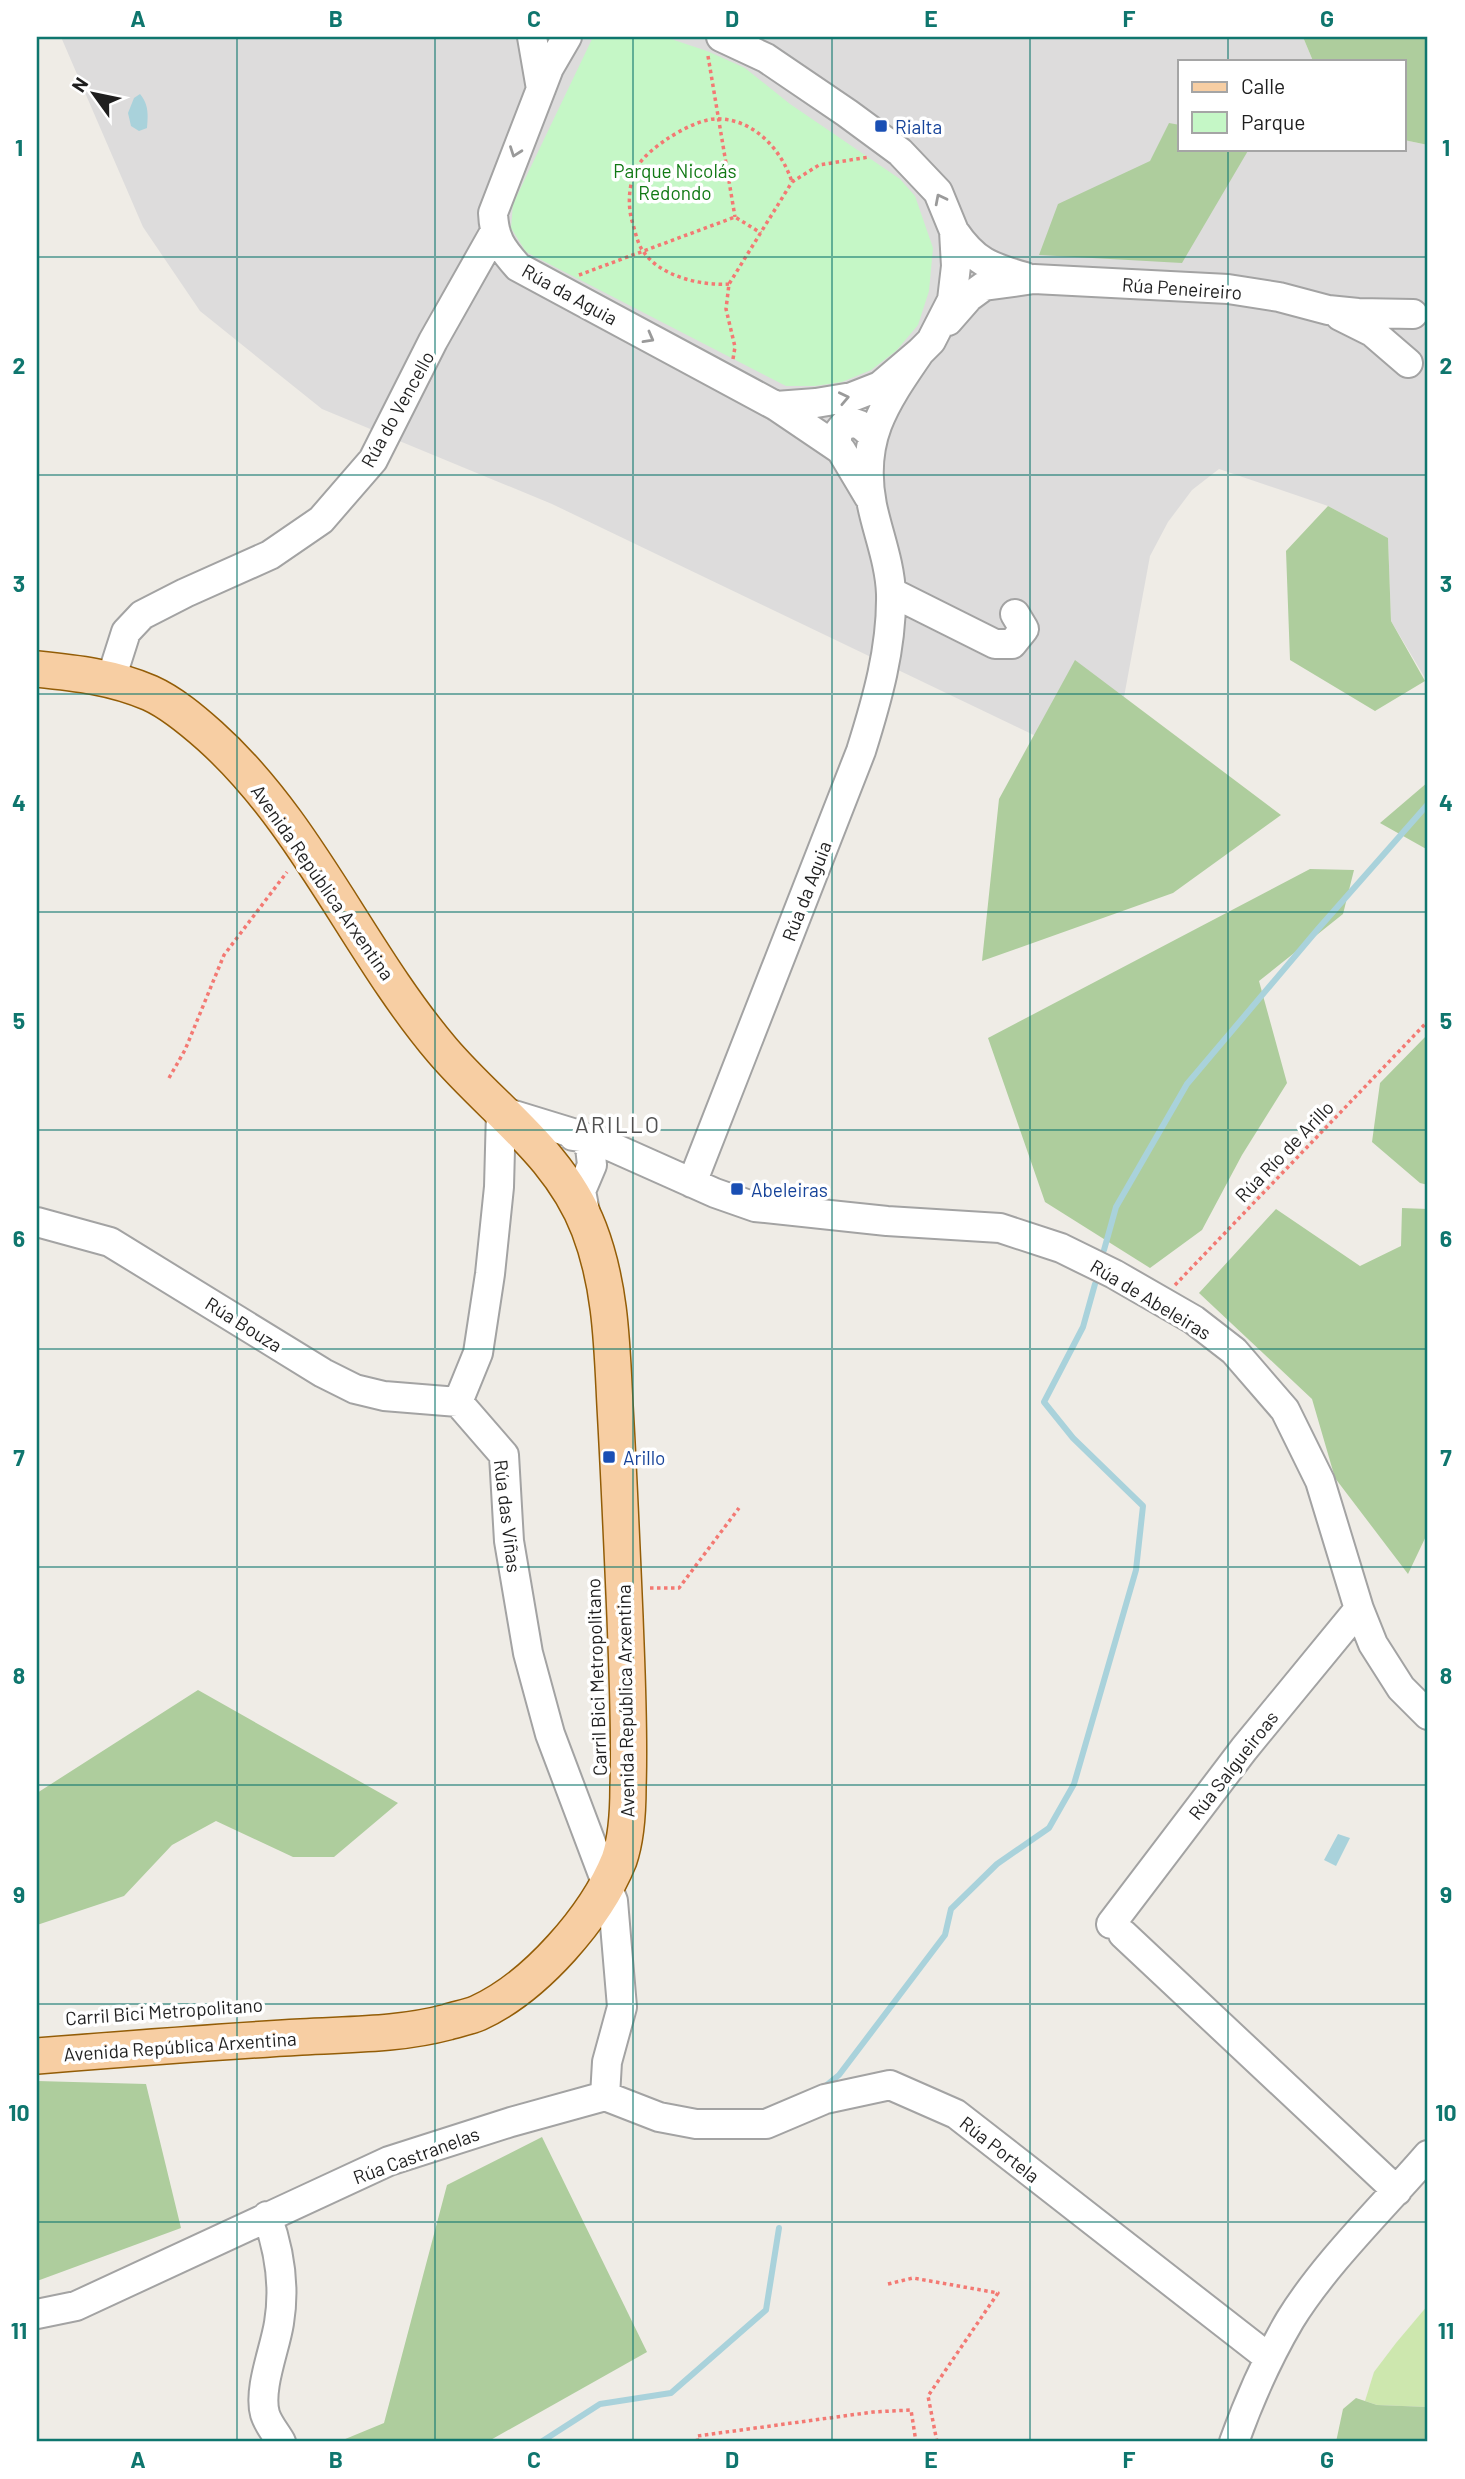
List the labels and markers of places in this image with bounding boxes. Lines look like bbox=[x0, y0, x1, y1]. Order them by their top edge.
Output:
place label: Rialta bbox=[895, 115, 942, 138]
marker: Rialta bbox=[873, 118, 889, 134]
place label: Abeleiras bbox=[751, 1178, 828, 1201]
marker: Abeleiras bbox=[729, 1181, 745, 1197]
place label: Arillo bbox=[623, 1446, 665, 1469]
marker: Arillo bbox=[601, 1449, 617, 1465]

